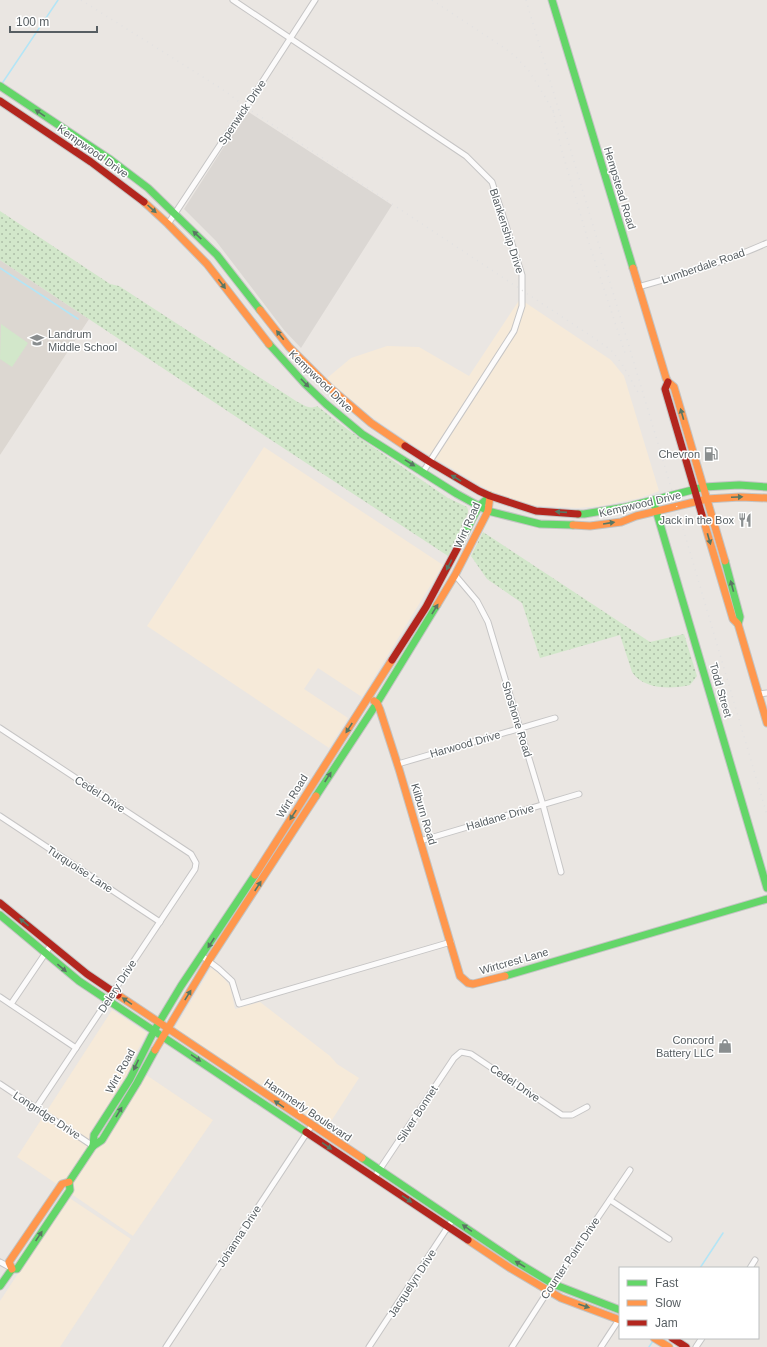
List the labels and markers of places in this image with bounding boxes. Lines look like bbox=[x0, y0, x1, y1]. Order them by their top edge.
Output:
place label: Landrum Middle School bbox=[48, 328, 117, 353]
school or university icon: Landrum Middle School bbox=[29, 332, 45, 348]
fuel station icon: Chevron bbox=[703, 446, 719, 462]
place label: Chevron bbox=[658, 448, 700, 460]
restaurant icon: Jack in the Box bbox=[737, 512, 753, 528]
place label: Jack in the Box bbox=[659, 514, 735, 526]
place label: Concord Battery LLC bbox=[656, 1034, 714, 1059]
shop icon: Concord Battery LLC bbox=[717, 1038, 733, 1054]

